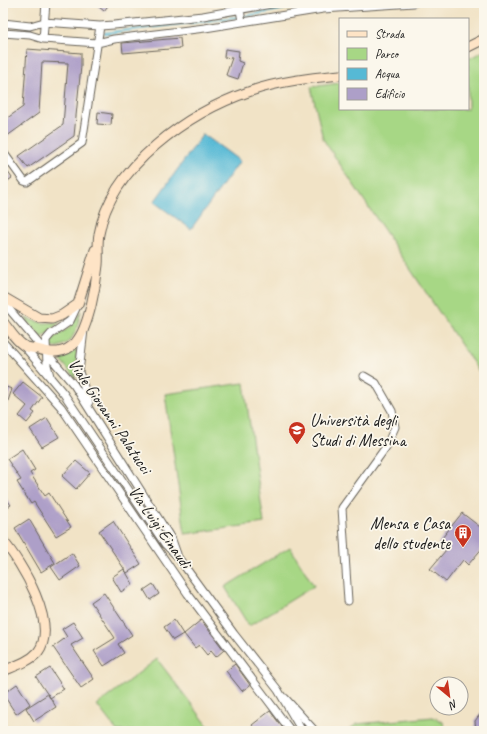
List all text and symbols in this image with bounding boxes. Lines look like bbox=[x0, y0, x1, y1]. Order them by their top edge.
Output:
legend bbox=[339, 18, 469, 110]
text: Strada bbox=[375, 26, 405, 42]
text: Parco bbox=[375, 46, 400, 62]
text: Acqua bbox=[375, 66, 400, 82]
text: Edificio bbox=[375, 86, 405, 102]
street label: Viale Giovanni Palatucci bbox=[64, 354, 157, 479]
place label: Università degli Studi di Messina bbox=[310, 410, 408, 451]
school or university icon: Università degli Studi di Messina bbox=[287, 420, 307, 445]
street label: Via Luigi Einaudi bbox=[124, 482, 198, 575]
place label: Mensa e Casa dello studente bbox=[370, 513, 451, 554]
building icon: Mensa e Casa dello studente bbox=[453, 523, 473, 548]
north arrow bbox=[429, 676, 469, 716]
text: N bbox=[446, 697, 460, 714]

